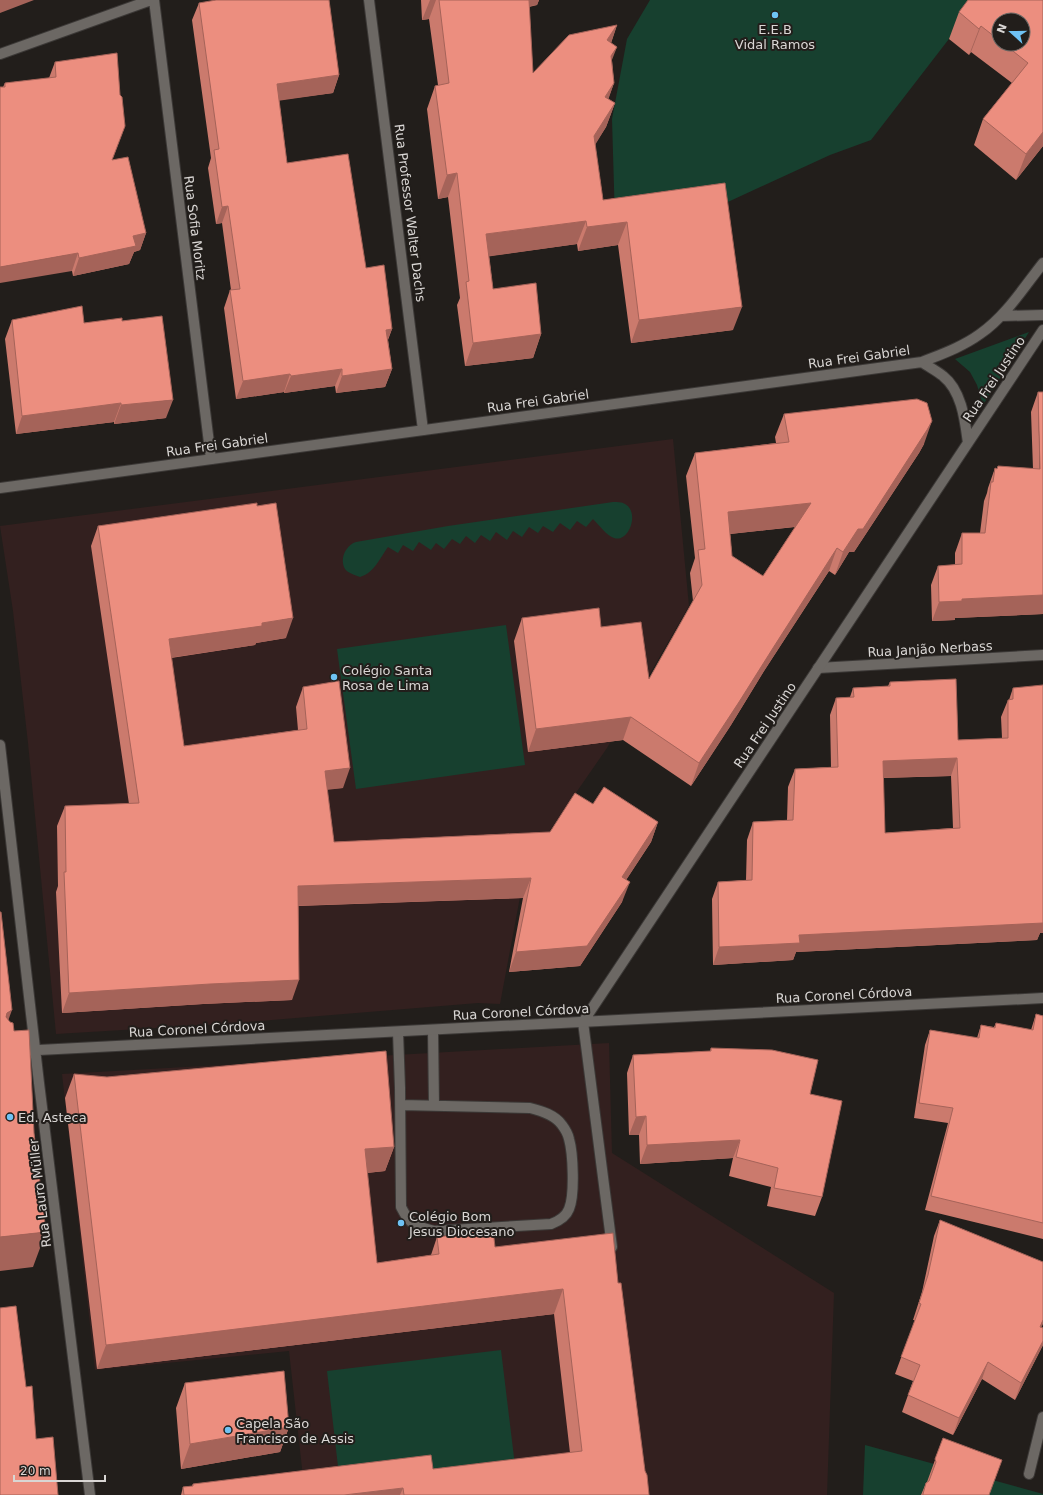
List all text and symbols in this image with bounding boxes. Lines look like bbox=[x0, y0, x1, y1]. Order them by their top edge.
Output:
marker: E.E.B Vidal Ramos bbox=[770, 10, 780, 20]
north arrow bbox=[991, 12, 1031, 52]
place label: E.E.B Vidal Ramos bbox=[735, 22, 815, 52]
text: N bbox=[994, 22, 1010, 35]
street label: Rua Professor Walter Dachs bbox=[392, 123, 428, 303]
street label: Rua Sofia Moritz bbox=[181, 175, 209, 281]
street label: Rua Frei Justino bbox=[960, 333, 1028, 425]
street label: Rua Frei Gabriel bbox=[807, 342, 911, 372]
street label: Rua Frei Gabriel bbox=[486, 386, 590, 416]
street label: Rua Frei Gabriel bbox=[165, 430, 269, 460]
street label: Rua Janjão Nerbass bbox=[867, 638, 993, 660]
place label: Colégio Santa Rosa de Lima bbox=[342, 663, 432, 693]
marker: Colégio Santa Rosa de Lima bbox=[329, 672, 339, 682]
street label: Rua Frei Justino bbox=[731, 679, 799, 771]
street label: Rua Coronel Córdova bbox=[775, 984, 913, 1006]
street label: Rua Coronel Córdova bbox=[452, 1001, 590, 1023]
street label: Rua Coronel Córdova bbox=[128, 1018, 266, 1040]
place label: Ed. Asteca bbox=[18, 1110, 87, 1125]
marker: Ed. Asteca bbox=[5, 1112, 15, 1122]
street label: Rua Lauro Müller bbox=[26, 1137, 54, 1248]
place label: Colégio Bom Jesus Diocesano bbox=[408, 1209, 514, 1239]
marker: Colégio Bom Jesus Diocesano bbox=[396, 1218, 406, 1228]
place label: Capela São Francisco de Assis bbox=[236, 1416, 354, 1446]
marker: Capela São Francisco de Assis bbox=[223, 1425, 233, 1435]
scale bar bbox=[14, 1457, 105, 1483]
text: 20 m bbox=[20, 1464, 51, 1478]

